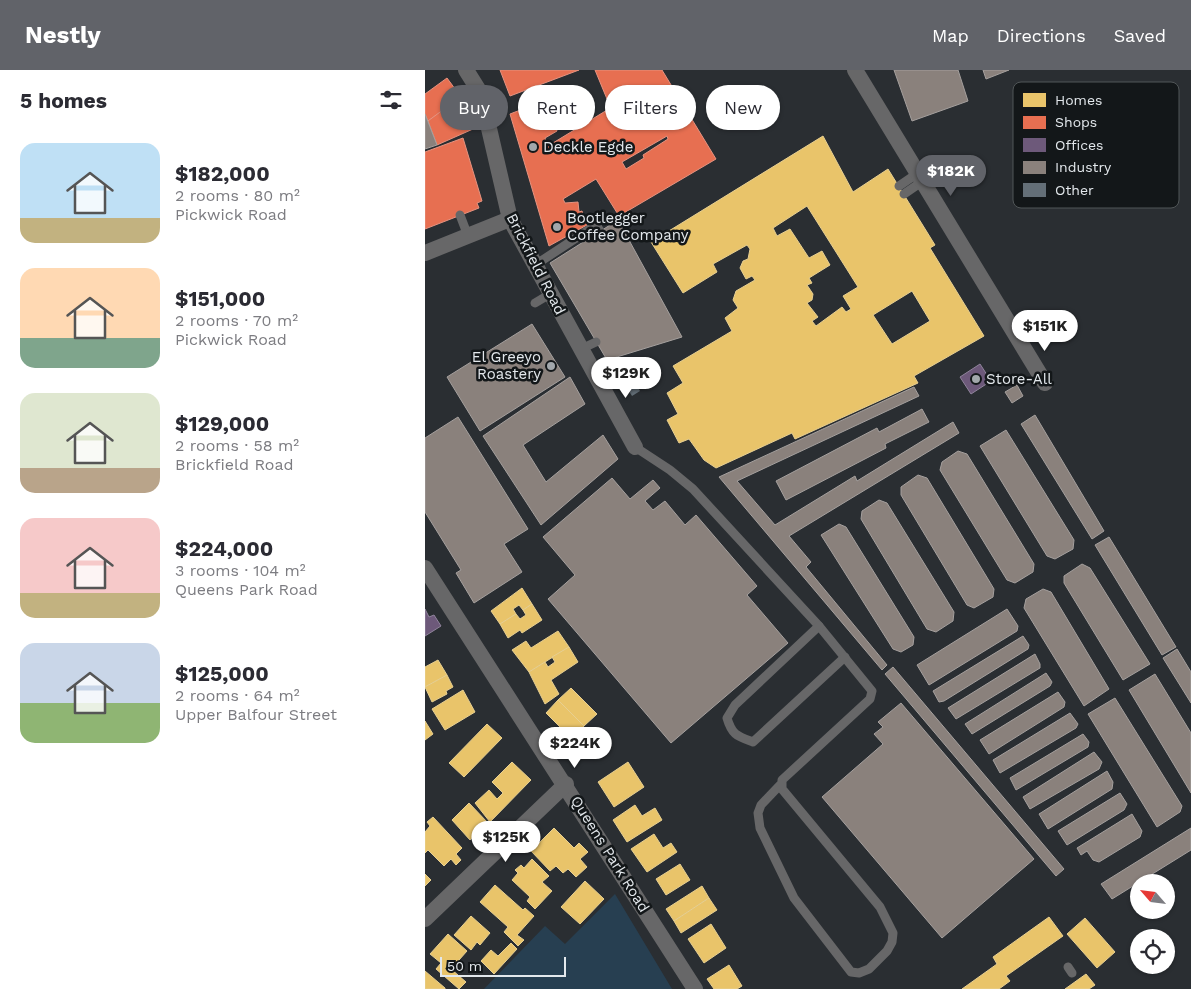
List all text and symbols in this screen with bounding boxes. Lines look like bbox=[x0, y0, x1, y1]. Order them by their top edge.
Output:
text: Nestly bbox=[25, 21, 101, 49]
text: Map bbox=[932, 25, 969, 46]
text: Directions bbox=[997, 25, 1086, 46]
text: Saved bbox=[1114, 25, 1166, 46]
legend bbox=[1013, 82, 1179, 208]
chip: Buy bbox=[440, 85, 508, 130]
chip: Rent bbox=[518, 85, 595, 130]
chip: Filters bbox=[605, 85, 696, 130]
chip: New bbox=[706, 85, 780, 130]
icon: filters bbox=[377, 86, 405, 114]
text: 5 homes bbox=[20, 88, 107, 113]
text: Homes bbox=[1055, 92, 1102, 108]
text: Shops bbox=[1055, 114, 1097, 130]
text: Offices bbox=[1055, 137, 1104, 153]
place label: Deckle Egde bbox=[543, 138, 633, 156]
marker: Deckle Egde bbox=[527, 141, 539, 153]
pin: $182K bbox=[916, 154, 986, 197]
text: Industry bbox=[1055, 159, 1112, 175]
text: $182,000 bbox=[175, 161, 270, 186]
text: $182K bbox=[927, 161, 975, 180]
icon: home bbox=[60, 163, 120, 223]
text: Other bbox=[1055, 182, 1094, 198]
text: 2 rooms · 80 m² bbox=[175, 186, 300, 205]
text: Pickwick Road bbox=[175, 205, 287, 224]
place label: Bootlegger Coffee Company bbox=[567, 209, 689, 244]
street label: Brickfield Road bbox=[503, 210, 569, 318]
marker: Bootlegger Coffee Company bbox=[551, 221, 563, 233]
text: $151,000 bbox=[175, 286, 265, 311]
icon: home bbox=[60, 288, 120, 348]
pin: $151K bbox=[1010, 310, 1080, 352]
text: 2 rooms · 70 m² bbox=[175, 311, 298, 330]
text: $151K bbox=[1023, 316, 1067, 335]
text: Pickwick Road bbox=[175, 330, 287, 349]
place label: El Greeyo Roastery bbox=[472, 348, 541, 383]
pin: $129K bbox=[591, 356, 661, 399]
marker: El Greeyo Roastery bbox=[545, 360, 557, 372]
text: $129K bbox=[602, 363, 650, 382]
place label: Store-All bbox=[986, 370, 1052, 388]
marker: Store-All bbox=[970, 373, 982, 385]
text: $129,000 bbox=[175, 411, 269, 436]
icon: home bbox=[60, 413, 120, 473]
text: 2 rooms · 58 m² bbox=[175, 436, 299, 455]
text: Brickfield Road bbox=[175, 455, 293, 474]
text: $224,000 bbox=[175, 536, 273, 561]
icon: home bbox=[60, 538, 120, 598]
text: 3 rooms · 104 m² bbox=[175, 561, 306, 580]
text: Queens Park Road bbox=[175, 580, 318, 599]
text: $125,000 bbox=[175, 661, 269, 686]
icon: home bbox=[60, 663, 120, 723]
text: 2 rooms · 64 m² bbox=[175, 686, 300, 705]
text: Upper Balfour Street bbox=[175, 705, 337, 724]
pin: $224K bbox=[540, 726, 610, 769]
text: $224K bbox=[550, 733, 600, 752]
street label: Queens Park Road bbox=[567, 793, 653, 915]
pin: $125K bbox=[471, 820, 541, 863]
text: $125K bbox=[482, 827, 530, 846]
north arrow bbox=[1130, 874, 1175, 919]
map controls bbox=[1130, 874, 1175, 974]
button: locate bbox=[1130, 929, 1175, 974]
scale bar bbox=[440, 954, 566, 977]
text: 50 m bbox=[447, 958, 482, 974]

